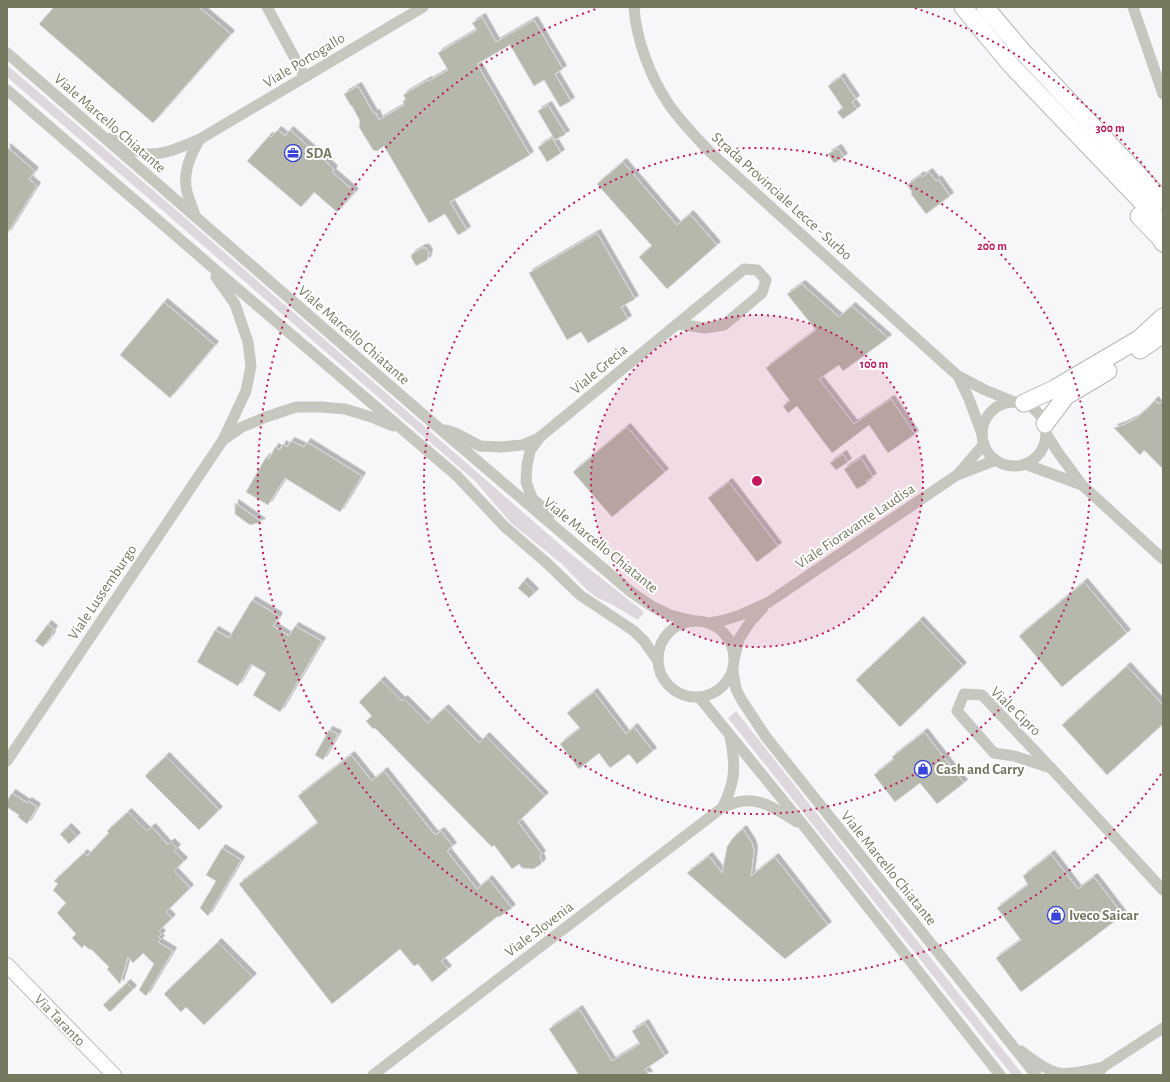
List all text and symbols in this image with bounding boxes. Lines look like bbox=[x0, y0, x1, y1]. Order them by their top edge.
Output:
street label: Viale Portogallo bbox=[261, 30, 348, 91]
street label: Viale Marcello Chiatante bbox=[51, 71, 168, 176]
text: 300 m bbox=[1095, 122, 1125, 134]
street label: Strada Provinciale Lecce - Surbo bbox=[709, 130, 855, 263]
office icon: SDA bbox=[283, 143, 303, 163]
place label: SDA bbox=[306, 146, 332, 161]
text: 200 m bbox=[977, 240, 1007, 252]
street label: Viale Marcello Chiatante bbox=[295, 283, 412, 388]
street label: Viale Grecia bbox=[568, 341, 631, 397]
text: 100 m bbox=[860, 358, 888, 370]
centre of rings bbox=[750, 474, 764, 488]
street label: Viale Fioravante Laudisa bbox=[793, 481, 918, 572]
street label: Viale Marcello Chiatante bbox=[541, 495, 661, 596]
street label: Viale Lussemburgo bbox=[65, 542, 140, 642]
street label: Viale Cipro bbox=[988, 684, 1044, 739]
shop icon: Cash and Carry bbox=[913, 759, 933, 779]
place label: Cash and Carry bbox=[936, 762, 1025, 777]
street label: Viale Marcello Chiatante bbox=[838, 808, 939, 928]
street label: Viale Slovenia bbox=[502, 899, 576, 960]
shop icon: Iveco Saicar bbox=[1046, 905, 1066, 925]
place label: Iveco Saicar bbox=[1069, 908, 1139, 923]
street label: Via Taranto bbox=[31, 991, 88, 1049]

